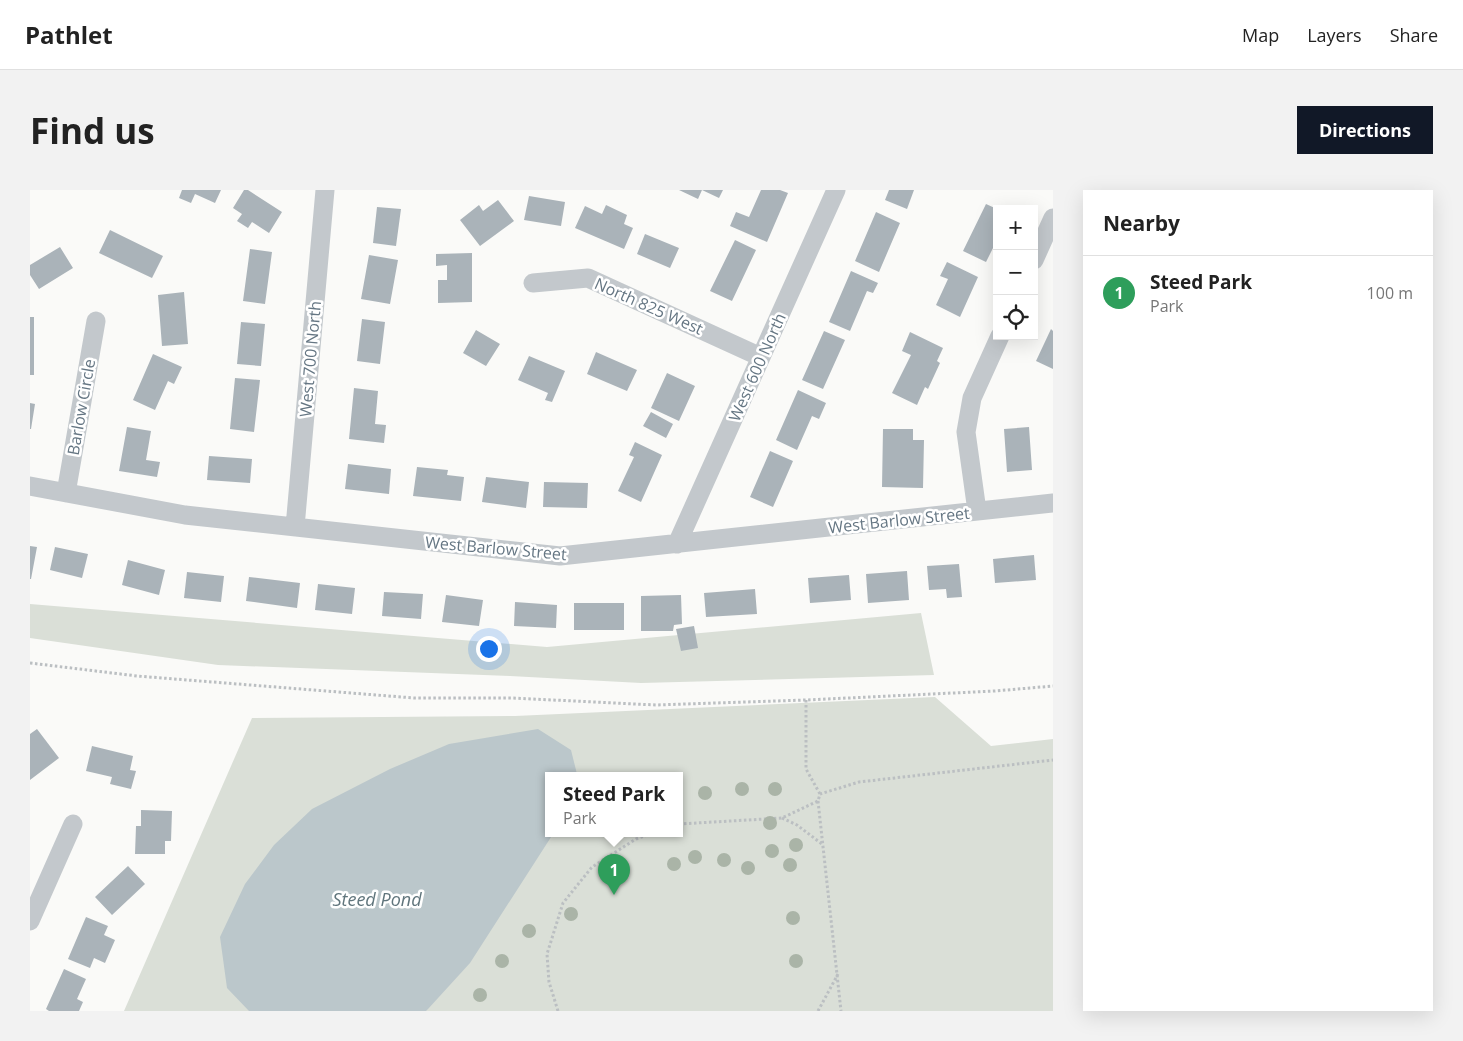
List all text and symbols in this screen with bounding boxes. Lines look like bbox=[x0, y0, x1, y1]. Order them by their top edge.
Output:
text: Pathlet bbox=[25, 18, 113, 51]
text: Map bbox=[1242, 23, 1279, 47]
text: Layers bbox=[1307, 23, 1362, 47]
text: Share bbox=[1390, 23, 1438, 47]
button: Directions bbox=[1297, 106, 1433, 154]
text: Find us bbox=[30, 107, 155, 154]
map controls bbox=[993, 205, 1038, 340]
button: + bbox=[993, 205, 1038, 250]
text: Nearby bbox=[1103, 209, 1180, 237]
button: − bbox=[993, 250, 1038, 295]
text: Steed Park bbox=[1150, 269, 1252, 295]
street label: North 825 West bbox=[591, 272, 707, 340]
text: 1 bbox=[1114, 282, 1124, 304]
text: 100 m bbox=[1367, 282, 1413, 304]
button: locate bbox=[993, 295, 1038, 340]
text: Park bbox=[1150, 295, 1183, 317]
street label: West 700 North bbox=[294, 300, 326, 418]
street label: West 600 North bbox=[723, 309, 791, 425]
street label: Barlow Circle bbox=[62, 357, 100, 457]
street label: West Barlow Street bbox=[827, 502, 971, 538]
street label: West Barlow Street bbox=[424, 531, 568, 565]
your location bbox=[476, 636, 502, 662]
popup bbox=[545, 772, 683, 837]
text: Steed Park bbox=[563, 781, 665, 807]
text: Park bbox=[563, 807, 596, 829]
pin: 1 bbox=[598, 854, 630, 895]
water label: Steed Pond bbox=[332, 887, 422, 911]

